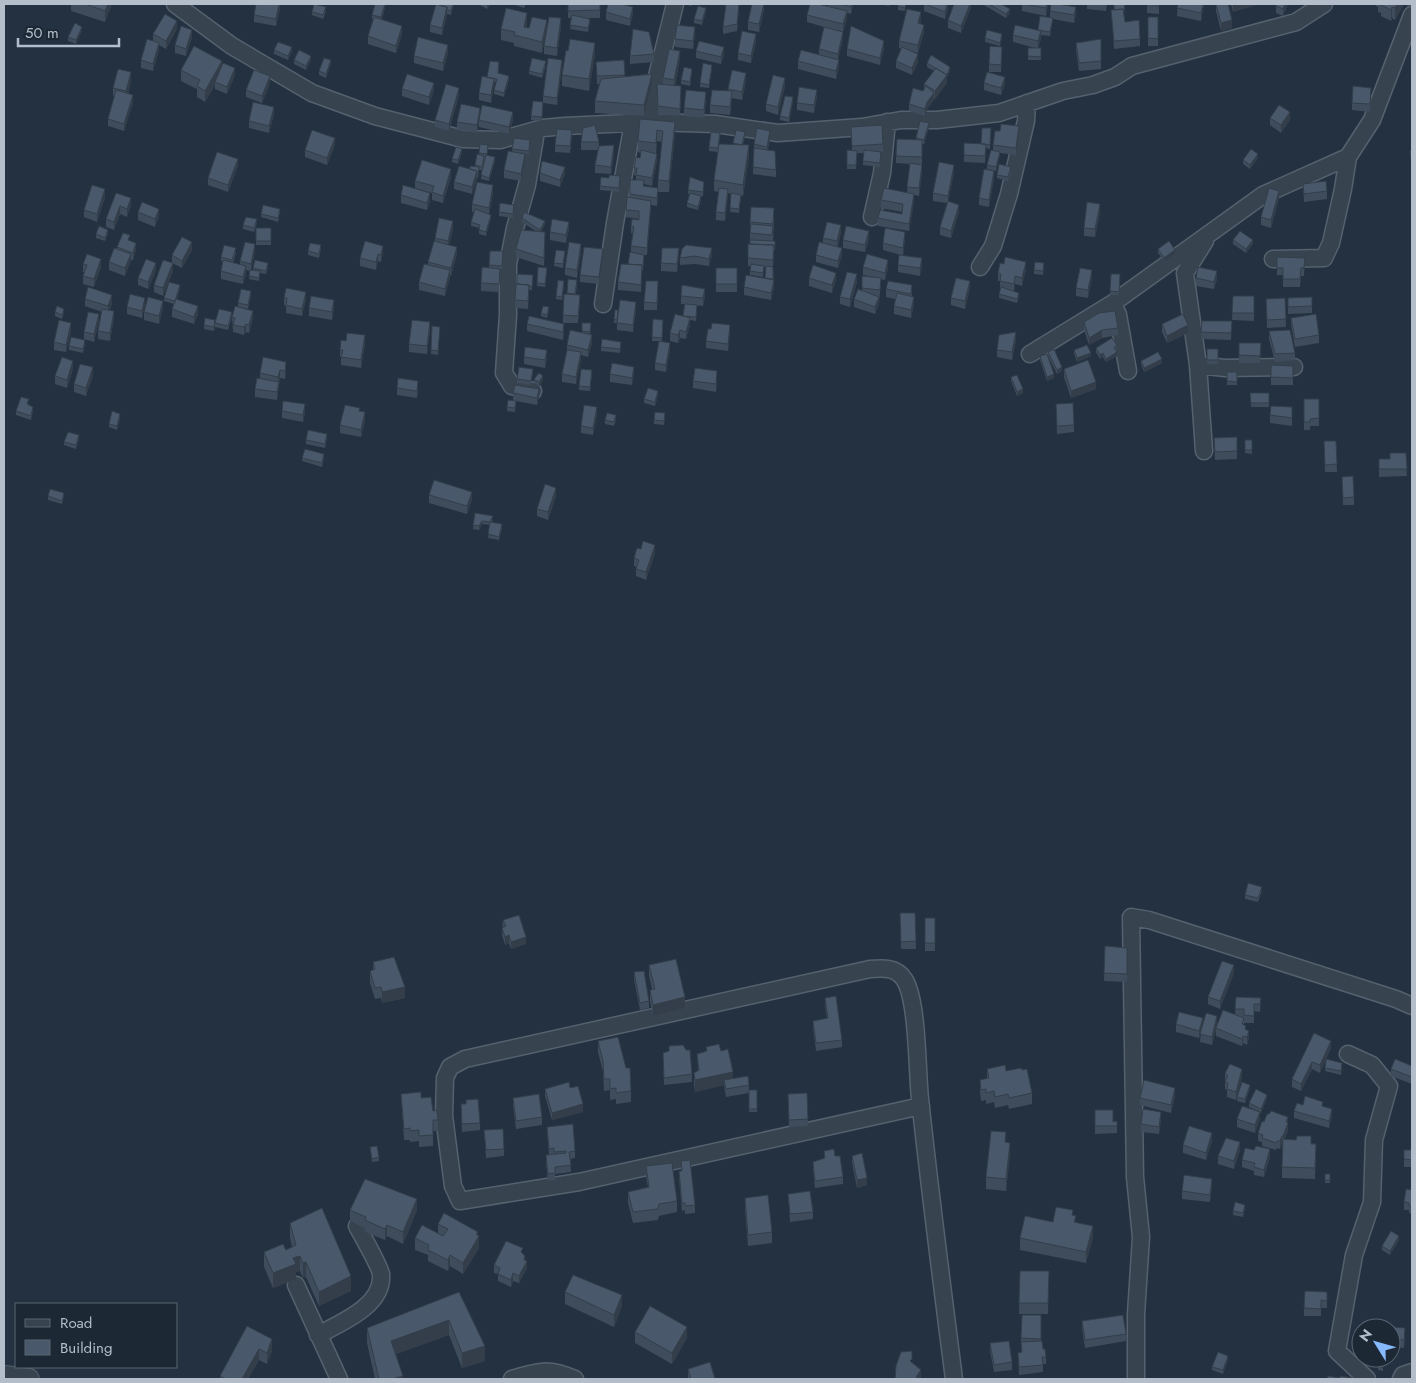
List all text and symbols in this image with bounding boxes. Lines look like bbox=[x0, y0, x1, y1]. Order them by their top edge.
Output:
scale bar bbox=[18, 15, 119, 47]
text: 50 m bbox=[25, 22, 59, 44]
legend bbox=[15, 1303, 178, 1368]
text: Road bbox=[60, 1312, 92, 1334]
north arrow bbox=[1351, 1318, 1401, 1368]
text: N bbox=[1354, 1325, 1377, 1346]
text: Building bbox=[60, 1337, 112, 1359]

